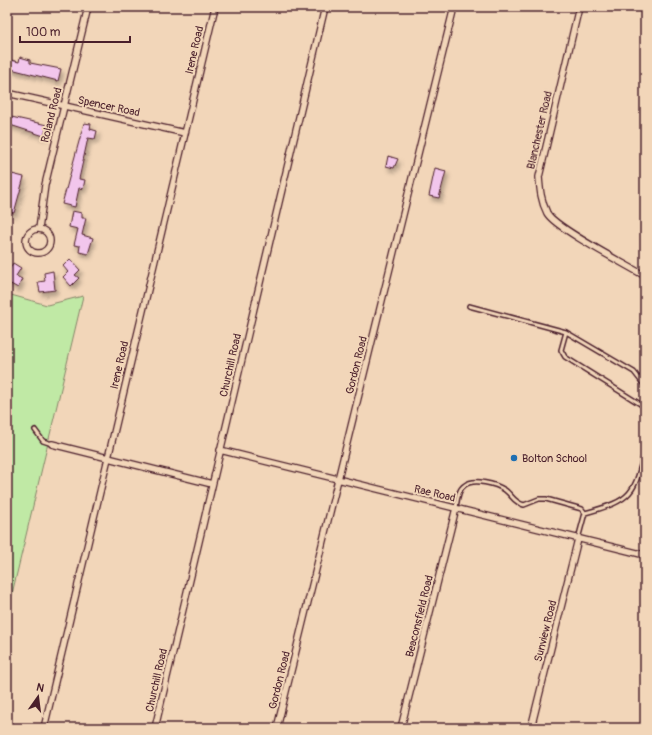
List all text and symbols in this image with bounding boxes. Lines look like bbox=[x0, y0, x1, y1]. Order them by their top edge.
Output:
scale bar bbox=[20, 18, 130, 44]
text: 100 m bbox=[26, 25, 61, 40]
street label: Irene Road bbox=[183, 25, 206, 75]
street label: Roland Road bbox=[38, 86, 65, 144]
street label: Blanchester Road bbox=[524, 90, 555, 171]
street label: Spencer Road bbox=[77, 94, 141, 119]
street label: Churchill Road bbox=[217, 332, 244, 398]
street label: Gordon Road bbox=[343, 335, 370, 395]
street label: Irene Road bbox=[108, 340, 131, 390]
place label: Bolton School bbox=[522, 452, 587, 465]
marker: Bolton School bbox=[509, 453, 519, 463]
street label: Rae Road bbox=[413, 482, 457, 505]
street label: Beaconsfield Road bbox=[403, 574, 436, 658]
street label: Sunview Road bbox=[532, 599, 559, 663]
street label: Churchill Road bbox=[143, 647, 170, 713]
street label: Gordon Road bbox=[266, 650, 293, 710]
north arrow bbox=[18, 677, 58, 717]
text: N bbox=[35, 681, 46, 695]

